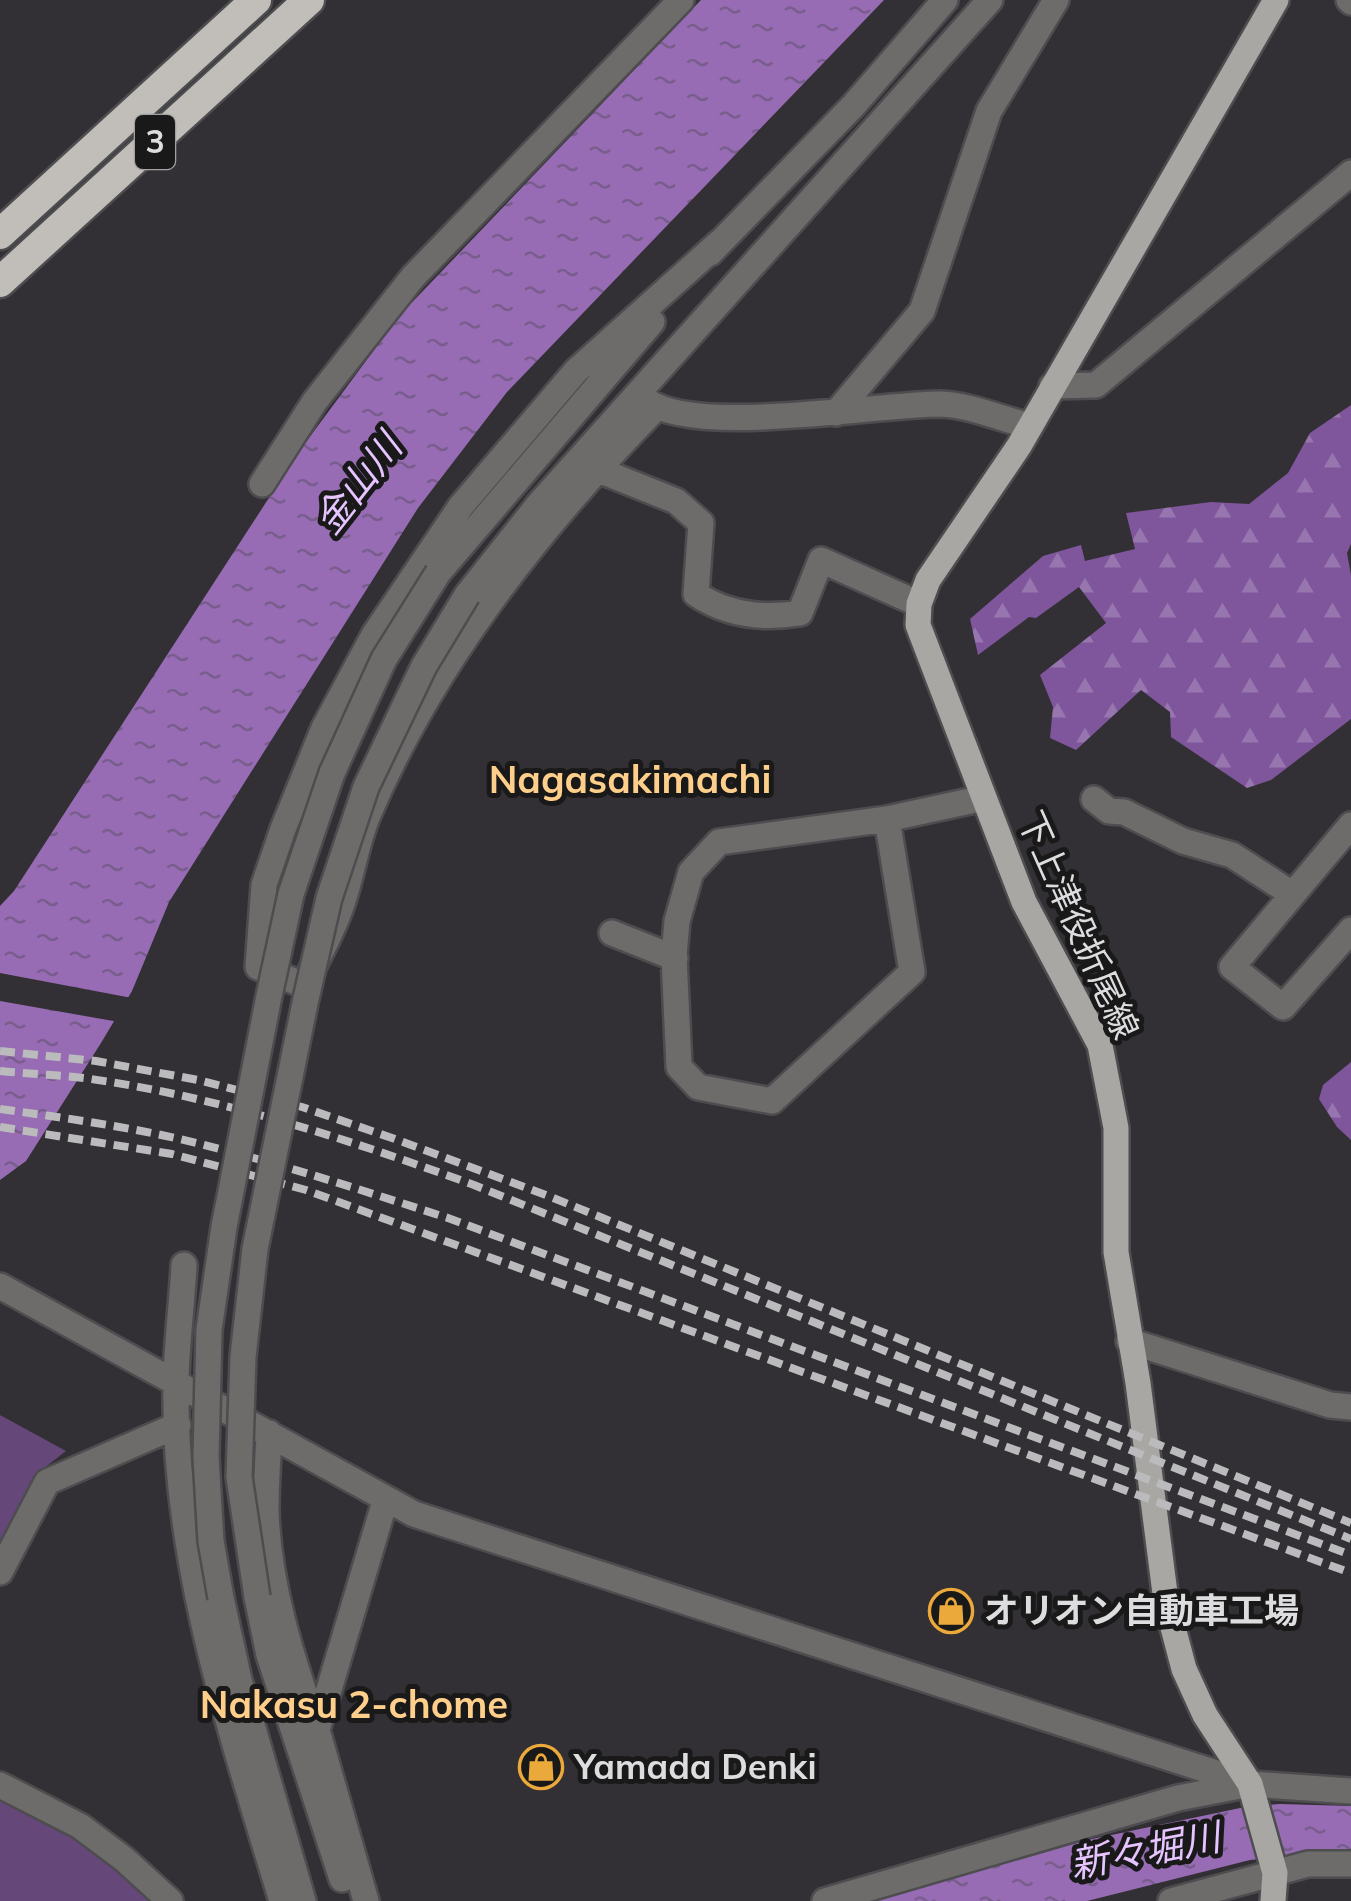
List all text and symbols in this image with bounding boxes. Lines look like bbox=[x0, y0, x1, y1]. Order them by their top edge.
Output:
road number: 3 bbox=[135, 115, 175, 169]
water label: 金山川 bbox=[303, 421, 414, 543]
district label: Nagasakimachi bbox=[489, 755, 771, 803]
street label: 下上津役折尾線 bbox=[1009, 804, 1149, 1045]
shop icon: オリオン自動車工場 bbox=[928, 1588, 974, 1634]
place label: オリオン自動車工場 bbox=[984, 1588, 1299, 1632]
district label: Nakasu 2-chome bbox=[200, 1680, 508, 1728]
shop icon: Yamada Denki bbox=[518, 1744, 564, 1790]
place label: Yamada Denki bbox=[573, 1744, 817, 1788]
water label: 新々堀川 bbox=[1066, 1811, 1228, 1888]

